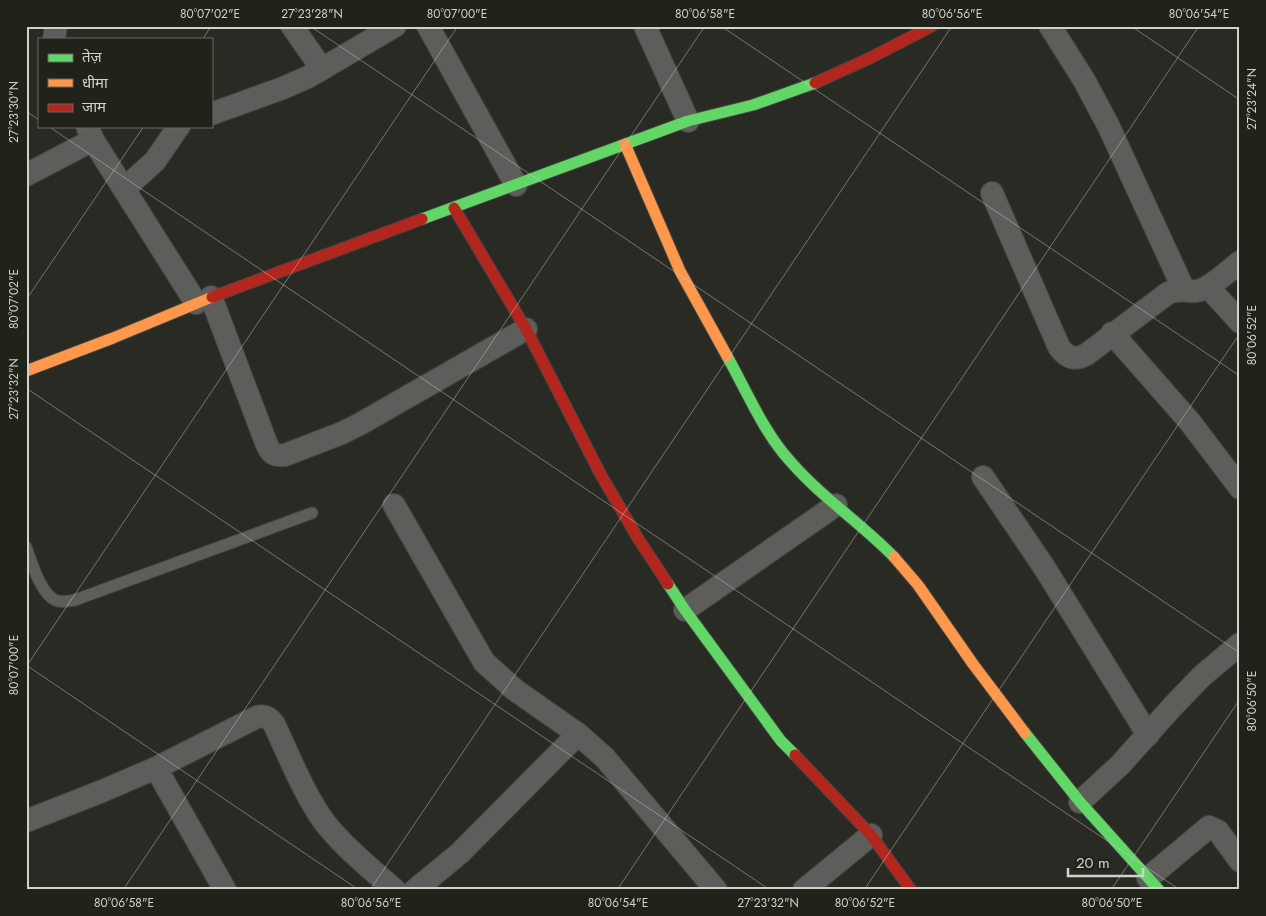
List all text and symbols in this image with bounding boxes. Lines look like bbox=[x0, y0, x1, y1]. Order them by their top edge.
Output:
text: 80°07'02"E bbox=[180, 5, 240, 23]
text: 27°23'28"N bbox=[281, 5, 343, 23]
text: 80°07'00"E bbox=[427, 5, 487, 23]
text: 80°06'58"E bbox=[675, 5, 735, 23]
text: 80°06'56"E bbox=[922, 5, 982, 23]
text: 80°06'54"E bbox=[1169, 5, 1229, 23]
legend bbox=[38, 38, 212, 128]
text: तेज़ bbox=[82, 46, 103, 68]
text: 27°23'24"N bbox=[1243, 68, 1261, 130]
text: धीमा bbox=[82, 72, 109, 94]
text: 27°23'30"N bbox=[5, 81, 23, 143]
text: जाम bbox=[82, 96, 107, 118]
text: 80°07'02"E bbox=[5, 269, 23, 329]
text: 80°06'52"E bbox=[1243, 305, 1261, 365]
text: 27°23'32"N bbox=[5, 358, 23, 420]
text: 80°07'00"E bbox=[5, 635, 23, 695]
text: 80°06'50"E bbox=[1243, 671, 1261, 731]
scale bar bbox=[1068, 846, 1144, 878]
text: 20 m bbox=[1076, 852, 1110, 874]
text: 80°06'58"E bbox=[94, 894, 154, 912]
text: 80°06'56"E bbox=[341, 894, 401, 912]
text: 80°06'54"E bbox=[588, 894, 648, 912]
text: 27°23'32"N bbox=[737, 894, 799, 912]
text: 80°06'52"E bbox=[835, 894, 895, 912]
text: 80°06'50"E bbox=[1082, 894, 1142, 912]

